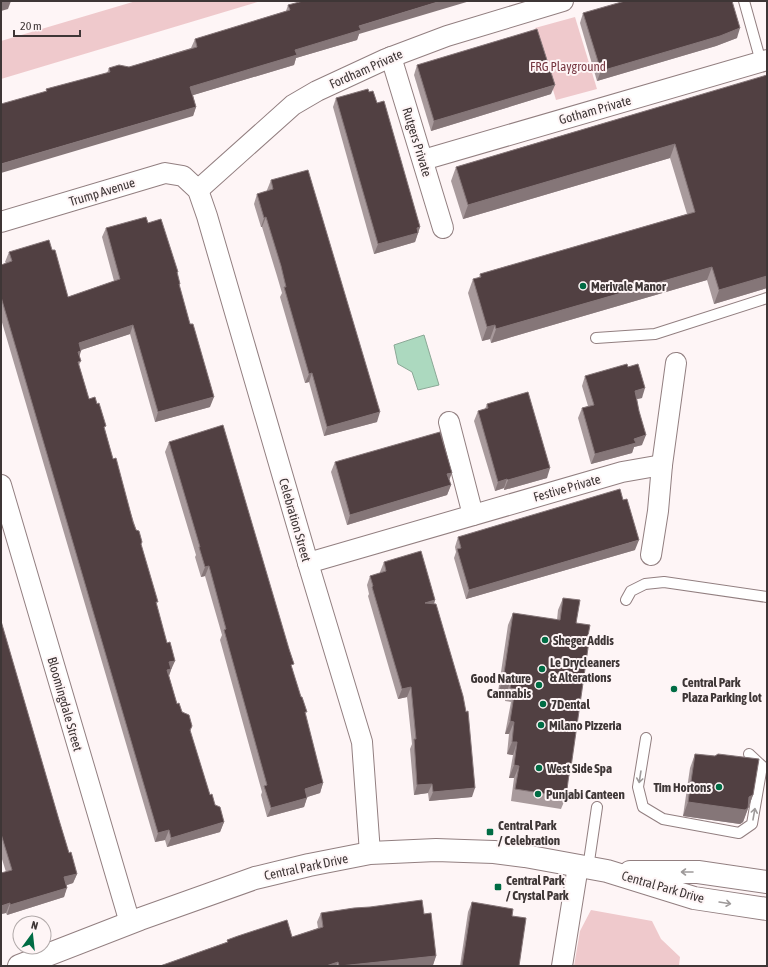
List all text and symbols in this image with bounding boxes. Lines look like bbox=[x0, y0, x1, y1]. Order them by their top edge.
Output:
scale bar bbox=[14, 12, 80, 38]
text: 20 m bbox=[20, 19, 42, 33]
street label: Fordham Private bbox=[327, 46, 405, 92]
park label: FRG Playground bbox=[530, 59, 606, 74]
street label: Gotham Private bbox=[557, 93, 633, 127]
street label: Rutgers Private bbox=[399, 105, 435, 179]
street label: Trump Avenue bbox=[67, 175, 137, 209]
place label: Merivale Manor bbox=[591, 279, 667, 294]
marker: Merivale Manor bbox=[578, 281, 588, 291]
street label: Festive Private bbox=[532, 471, 602, 505]
street label: Celebration Street bbox=[276, 477, 314, 564]
place label: Sheger Addis bbox=[553, 633, 614, 648]
marker: Sheger Addis bbox=[540, 635, 550, 645]
street label: Bloomingdale Street bbox=[44, 655, 86, 753]
place label: Le Drycleaners & Alterations bbox=[550, 655, 620, 685]
marker: Le Drycleaners & Alterations bbox=[537, 664, 547, 674]
place label: Good Nature Cannabis bbox=[470, 671, 531, 701]
place label: Central Park Plaza Parking lot bbox=[682, 675, 762, 705]
marker: Good Nature Cannabis bbox=[534, 680, 544, 690]
marker: Central Park Plaza Parking lot bbox=[669, 684, 679, 694]
place label: 7Dental bbox=[551, 697, 590, 712]
marker: 7Dental bbox=[538, 699, 548, 709]
place label: Milano Pizzeria bbox=[549, 718, 622, 733]
marker: Milano Pizzeria bbox=[536, 720, 546, 730]
place label: West Side Spa bbox=[546, 761, 612, 776]
marker: West Side Spa bbox=[534, 763, 544, 773]
one-way arrow bbox=[636, 770, 644, 783]
place label: Tim Hortons bbox=[653, 780, 711, 795]
marker: Tim Hortons bbox=[714, 782, 724, 792]
place label: Punjabi Canteen bbox=[546, 787, 625, 802]
marker: Punjabi Canteen bbox=[533, 789, 543, 799]
one-way arrow bbox=[750, 808, 758, 821]
place label: Central Park / Celebration bbox=[498, 818, 560, 848]
marker: Central Park / Celebration bbox=[485, 827, 495, 837]
street label: Central Park Drive bbox=[263, 851, 349, 883]
street label: Central Park Drive bbox=[620, 868, 706, 906]
one-way arrow bbox=[681, 868, 694, 876]
place label: Central Park / Crystal Park bbox=[506, 873, 569, 903]
marker: Central Park / Crystal Park bbox=[493, 882, 503, 892]
one-way arrow bbox=[718, 899, 731, 907]
north arrow bbox=[12, 915, 52, 955]
text: N bbox=[30, 919, 39, 932]

